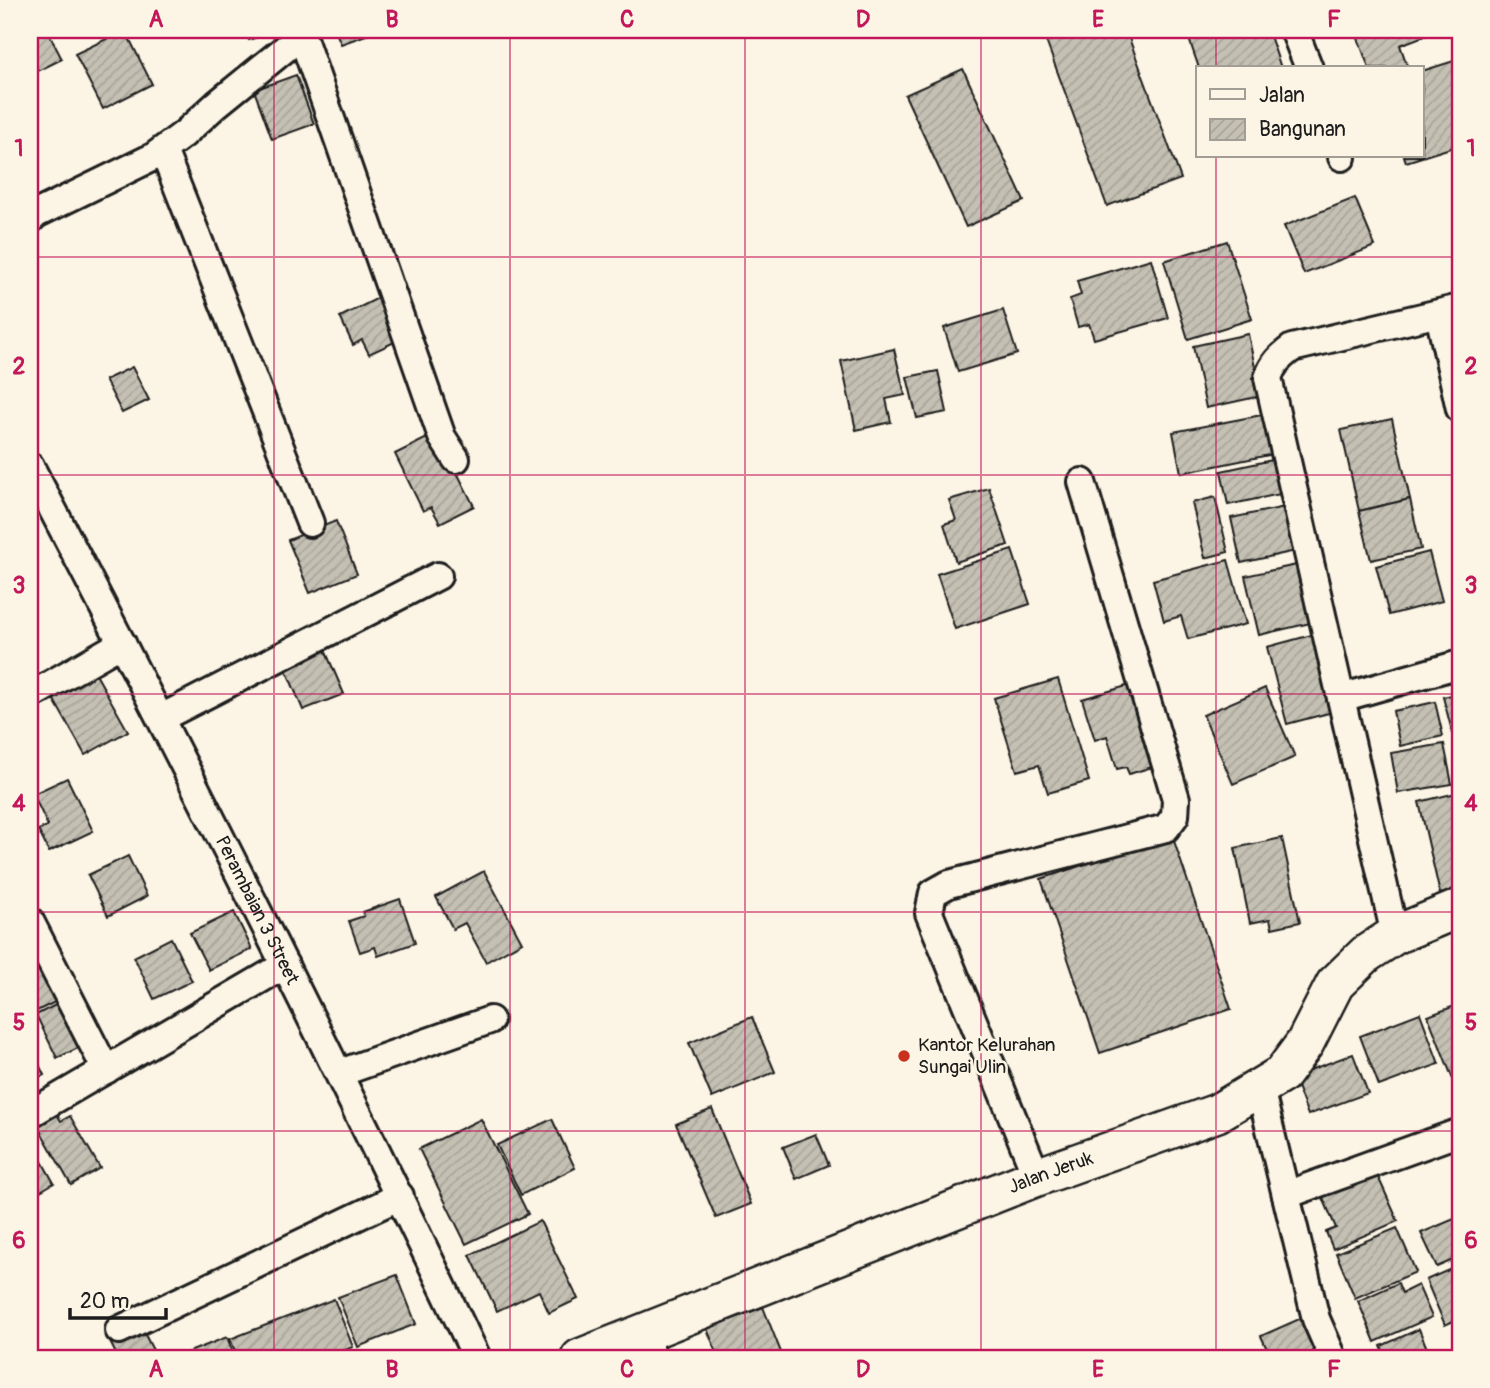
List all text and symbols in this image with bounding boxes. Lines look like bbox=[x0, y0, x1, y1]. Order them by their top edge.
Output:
text: A bbox=[149, 5, 164, 34]
text: B bbox=[385, 5, 399, 34]
text: C bbox=[620, 5, 634, 34]
text: D bbox=[856, 5, 870, 34]
text: E bbox=[1092, 5, 1104, 34]
text: F bbox=[1327, 5, 1341, 34]
legend bbox=[1196, 66, 1424, 158]
text: Jalan bbox=[1259, 82, 1305, 109]
text: Bangunan bbox=[1259, 116, 1346, 143]
text: 1 bbox=[15, 134, 24, 163]
text: 1 bbox=[1467, 134, 1476, 163]
text: 2 bbox=[13, 352, 26, 381]
text: 2 bbox=[1465, 352, 1478, 381]
text: 3 bbox=[13, 571, 25, 600]
text: 3 bbox=[1465, 571, 1477, 600]
text: 4 bbox=[12, 789, 26, 818]
text: 4 bbox=[1464, 789, 1478, 818]
street label: Perambaian 3 Street bbox=[210, 832, 305, 989]
text: 5 bbox=[13, 1008, 25, 1037]
text: 5 bbox=[1465, 1008, 1477, 1037]
place label: Kantor Kelurahan Sungai Ulin bbox=[918, 1033, 1056, 1079]
marker: Kantor Kelurahan Sungai Ulin bbox=[896, 1048, 912, 1064]
street label: Jalan Jeruk bbox=[1005, 1146, 1096, 1199]
text: 6 bbox=[12, 1226, 26, 1255]
text: 6 bbox=[1464, 1226, 1478, 1255]
scale bar bbox=[70, 1276, 166, 1320]
text: 20 m bbox=[80, 1288, 129, 1315]
text: A bbox=[149, 1355, 164, 1384]
text: B bbox=[385, 1355, 399, 1384]
text: C bbox=[620, 1355, 634, 1384]
text: D bbox=[856, 1355, 870, 1384]
text: E bbox=[1092, 1355, 1104, 1384]
text: F bbox=[1327, 1355, 1341, 1384]

